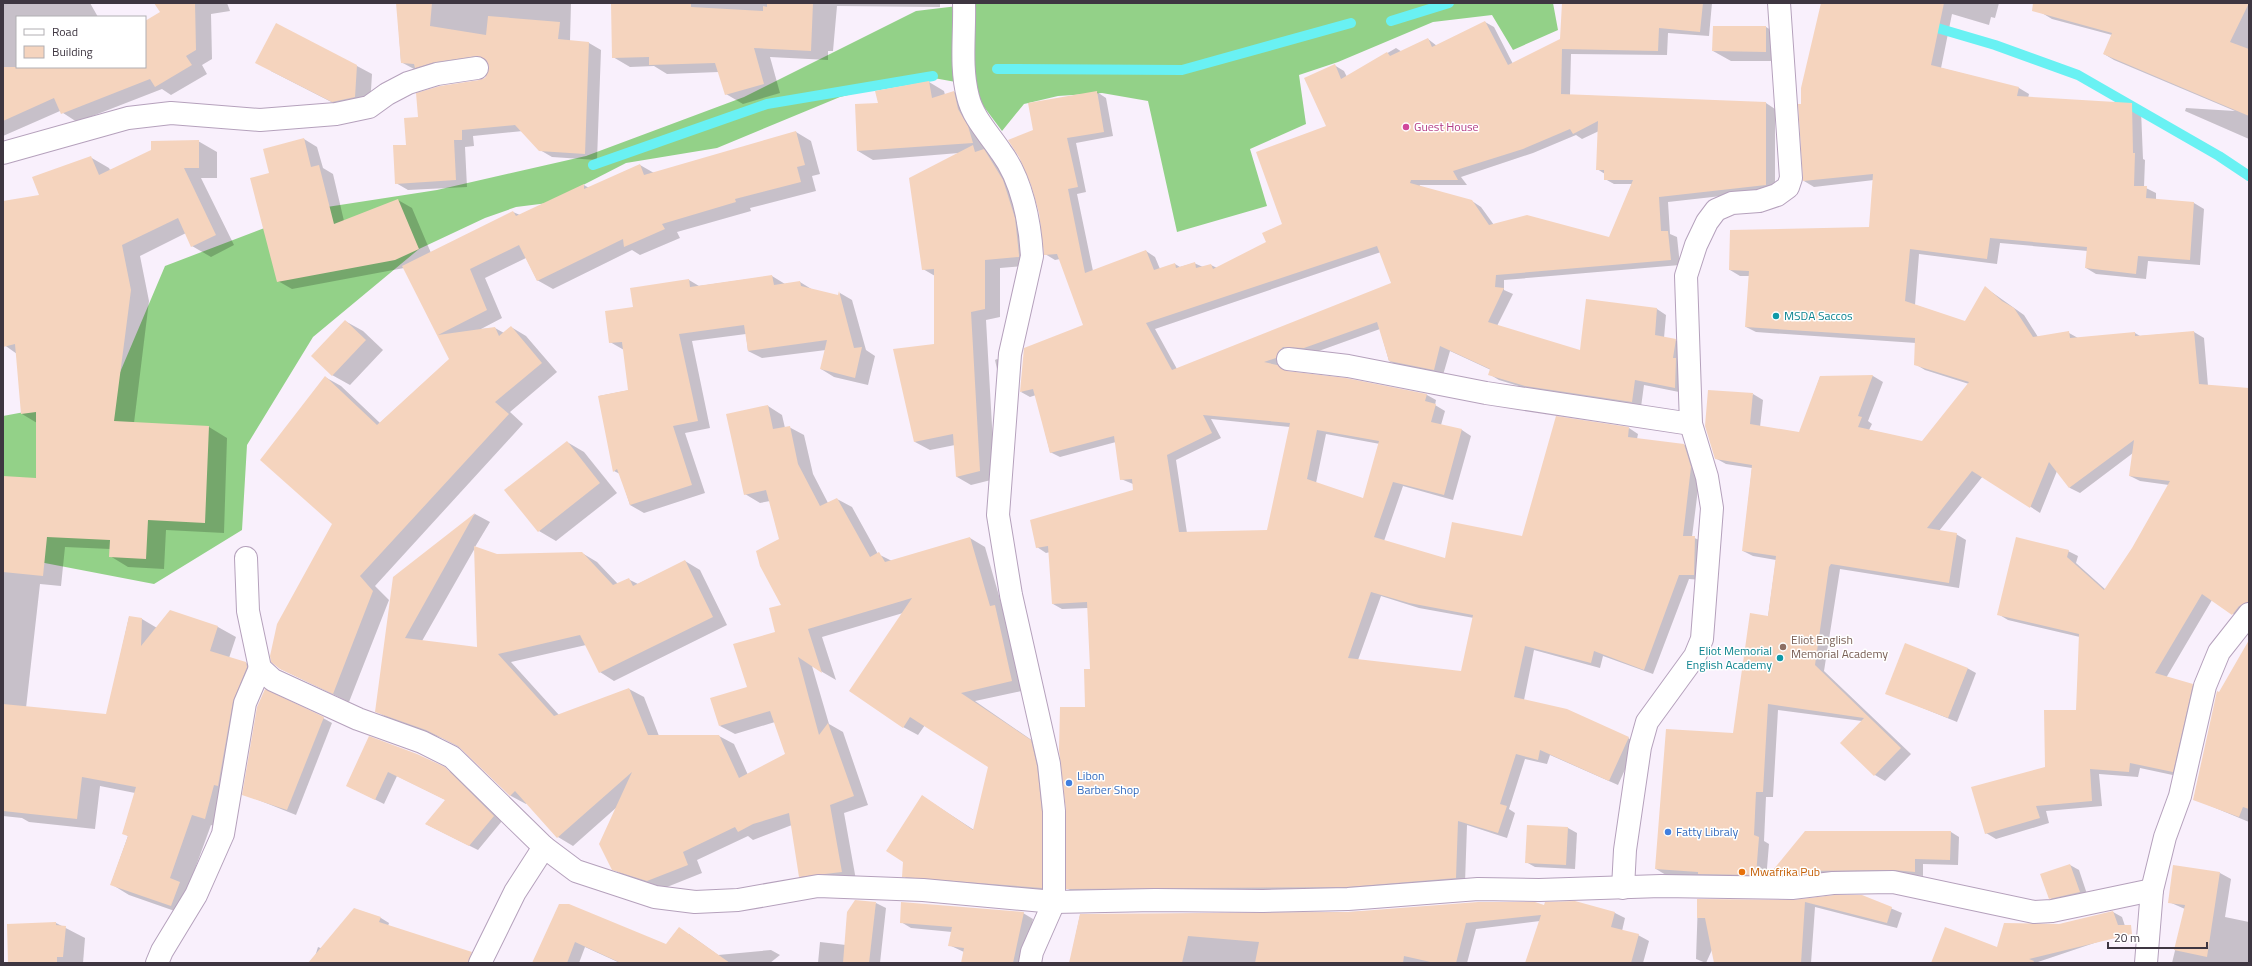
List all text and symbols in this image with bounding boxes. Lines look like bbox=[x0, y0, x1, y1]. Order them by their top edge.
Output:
legend bbox=[16, 16, 146, 68]
text: Road bbox=[52, 22, 78, 41]
text: Building bbox=[52, 42, 93, 61]
place label: Guest House bbox=[1414, 117, 1479, 136]
marker: Guest House bbox=[1401, 122, 1411, 132]
place label: MSDA Saccos bbox=[1784, 306, 1853, 325]
marker: MSDA Saccos bbox=[1771, 311, 1781, 321]
place label: Eliot English Memorial Academy bbox=[1791, 630, 1888, 663]
place label: Eliot Memorial English Academy bbox=[1686, 641, 1772, 674]
marker: Eliot English Memorial Academy bbox=[1778, 642, 1788, 652]
marker: Eliot Memorial English Academy bbox=[1775, 653, 1785, 663]
place label: Libon Barber Shop bbox=[1077, 766, 1139, 799]
marker: Libon Barber Shop bbox=[1064, 778, 1074, 788]
place label: Fatty Libraly bbox=[1676, 822, 1738, 841]
marker: Fatty Libraly bbox=[1663, 827, 1673, 837]
place label: Mwafrika Pub bbox=[1750, 862, 1820, 881]
marker: Mwafrika Pub bbox=[1737, 867, 1747, 877]
scale bar bbox=[2108, 924, 2207, 950]
text: 20 m bbox=[2114, 928, 2140, 947]

